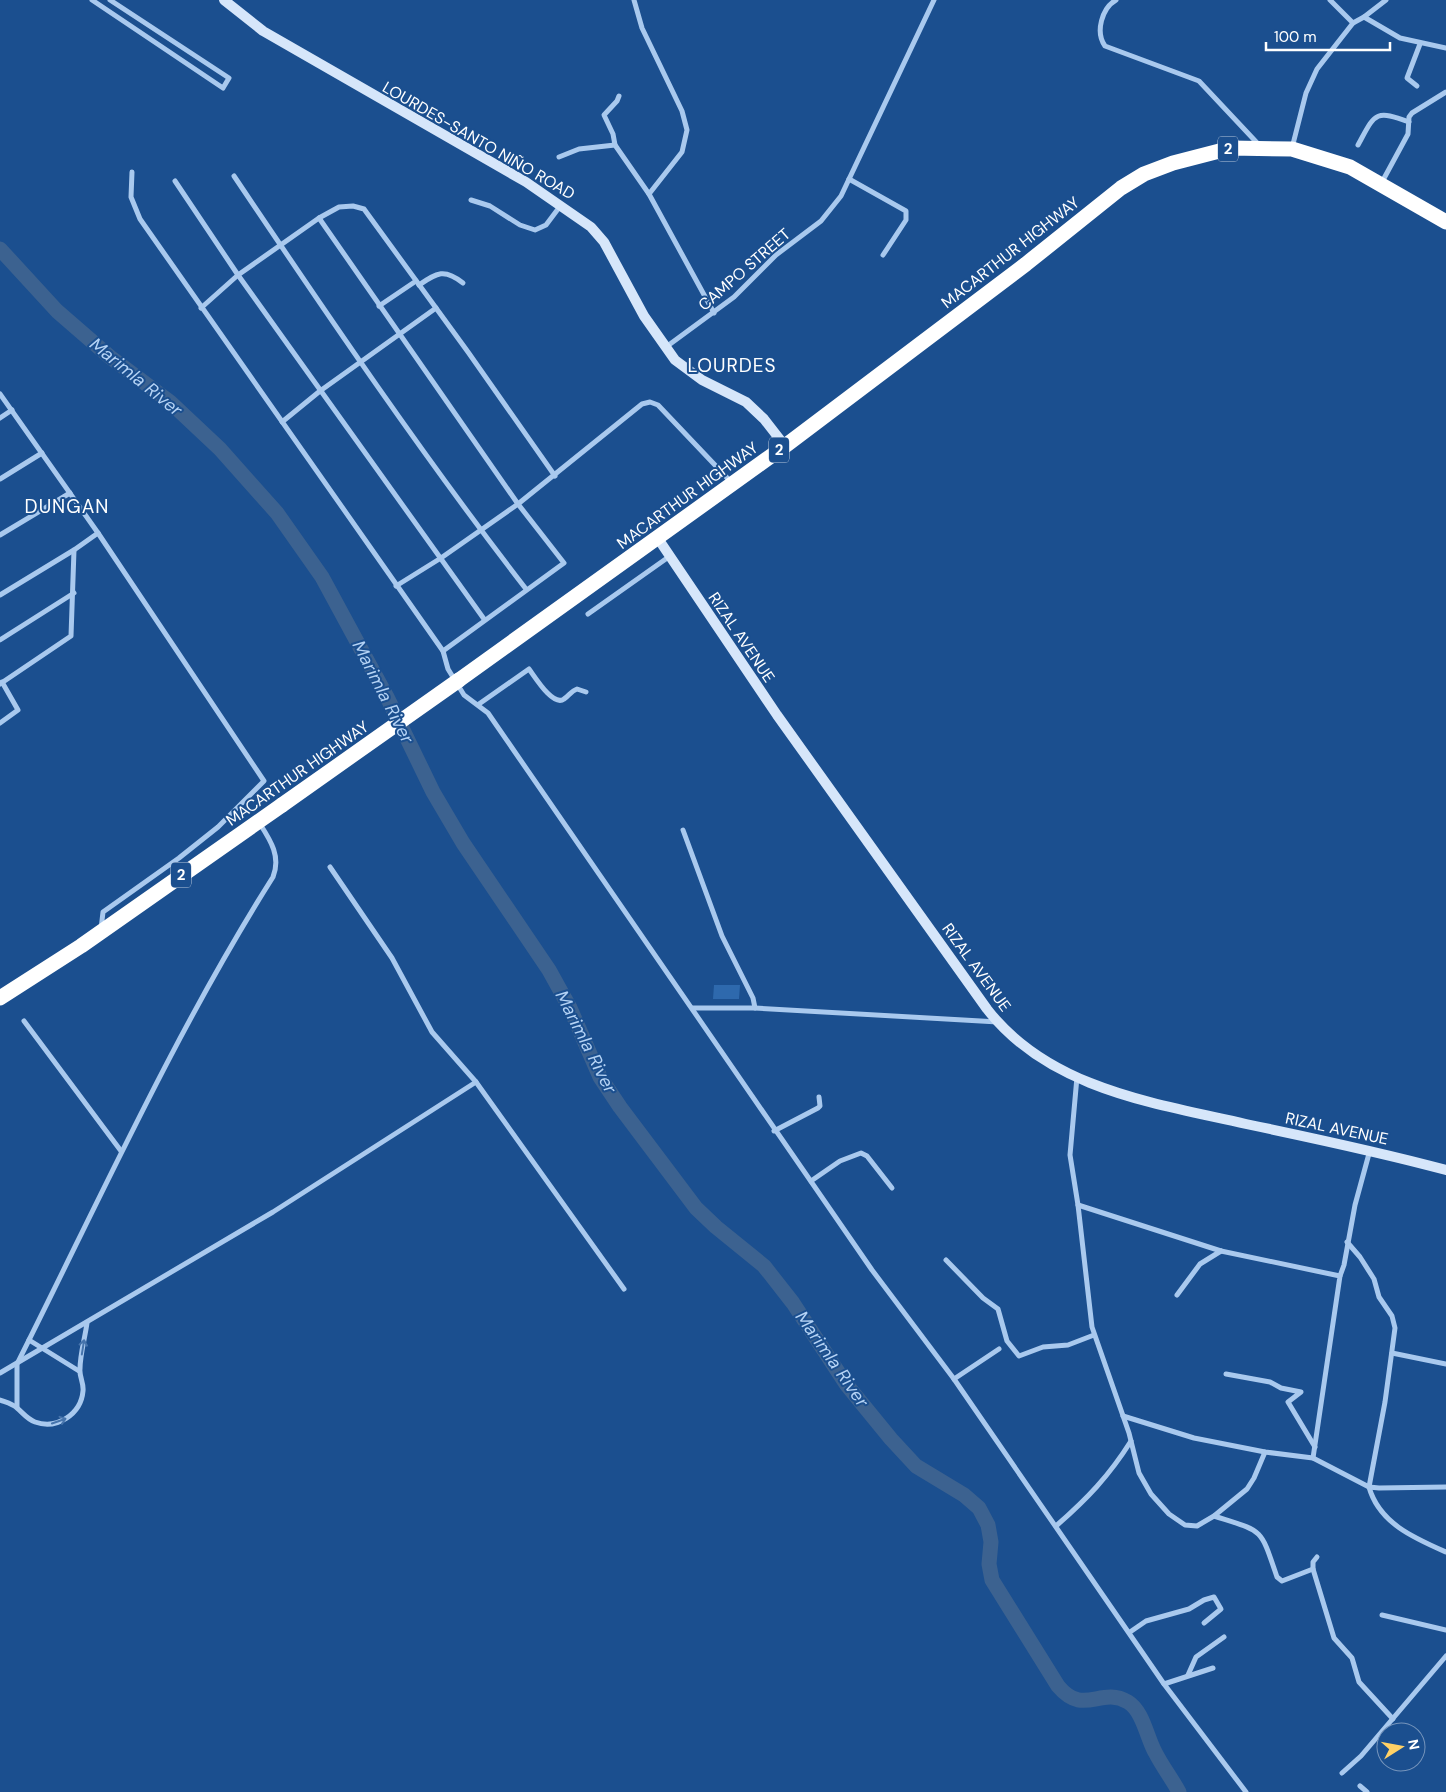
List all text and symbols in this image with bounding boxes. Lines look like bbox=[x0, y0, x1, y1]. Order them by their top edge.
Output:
scale bar bbox=[1266, 20, 1390, 52]
text: 100 m bbox=[1274, 27, 1317, 47]
street label: LOURDES-SANTO NIÑO ROAD bbox=[379, 77, 579, 204]
road number: 2 bbox=[1218, 136, 1238, 162]
street label: MACARTHUR HIGHWAY bbox=[937, 192, 1084, 313]
street label: CAMPO STREET bbox=[694, 223, 795, 315]
water label: Marimla River bbox=[85, 332, 188, 423]
district label: LOURDES bbox=[687, 353, 777, 378]
street label: MACARTHUR HIGHWAY bbox=[612, 437, 762, 554]
road number: 2 bbox=[769, 438, 789, 462]
district label: DUNGAN bbox=[25, 494, 109, 519]
street label: RIZAL AVENUE bbox=[704, 588, 780, 687]
water label: Marimla River bbox=[347, 636, 420, 749]
street label: MACARTHUR HIGHWAY bbox=[222, 716, 373, 831]
road number: 2 bbox=[171, 862, 191, 888]
street label: RIZAL AVENUE bbox=[937, 919, 1016, 1016]
water label: Marimla River bbox=[550, 986, 623, 1099]
street label: RIZAL AVENUE bbox=[1284, 1107, 1390, 1150]
water label: Marimla River bbox=[790, 1306, 875, 1413]
one-way arrow bbox=[79, 1340, 89, 1356]
one-way arrow bbox=[51, 1416, 66, 1425]
north arrow bbox=[1376, 1722, 1426, 1772]
text: N bbox=[1404, 1738, 1424, 1751]

